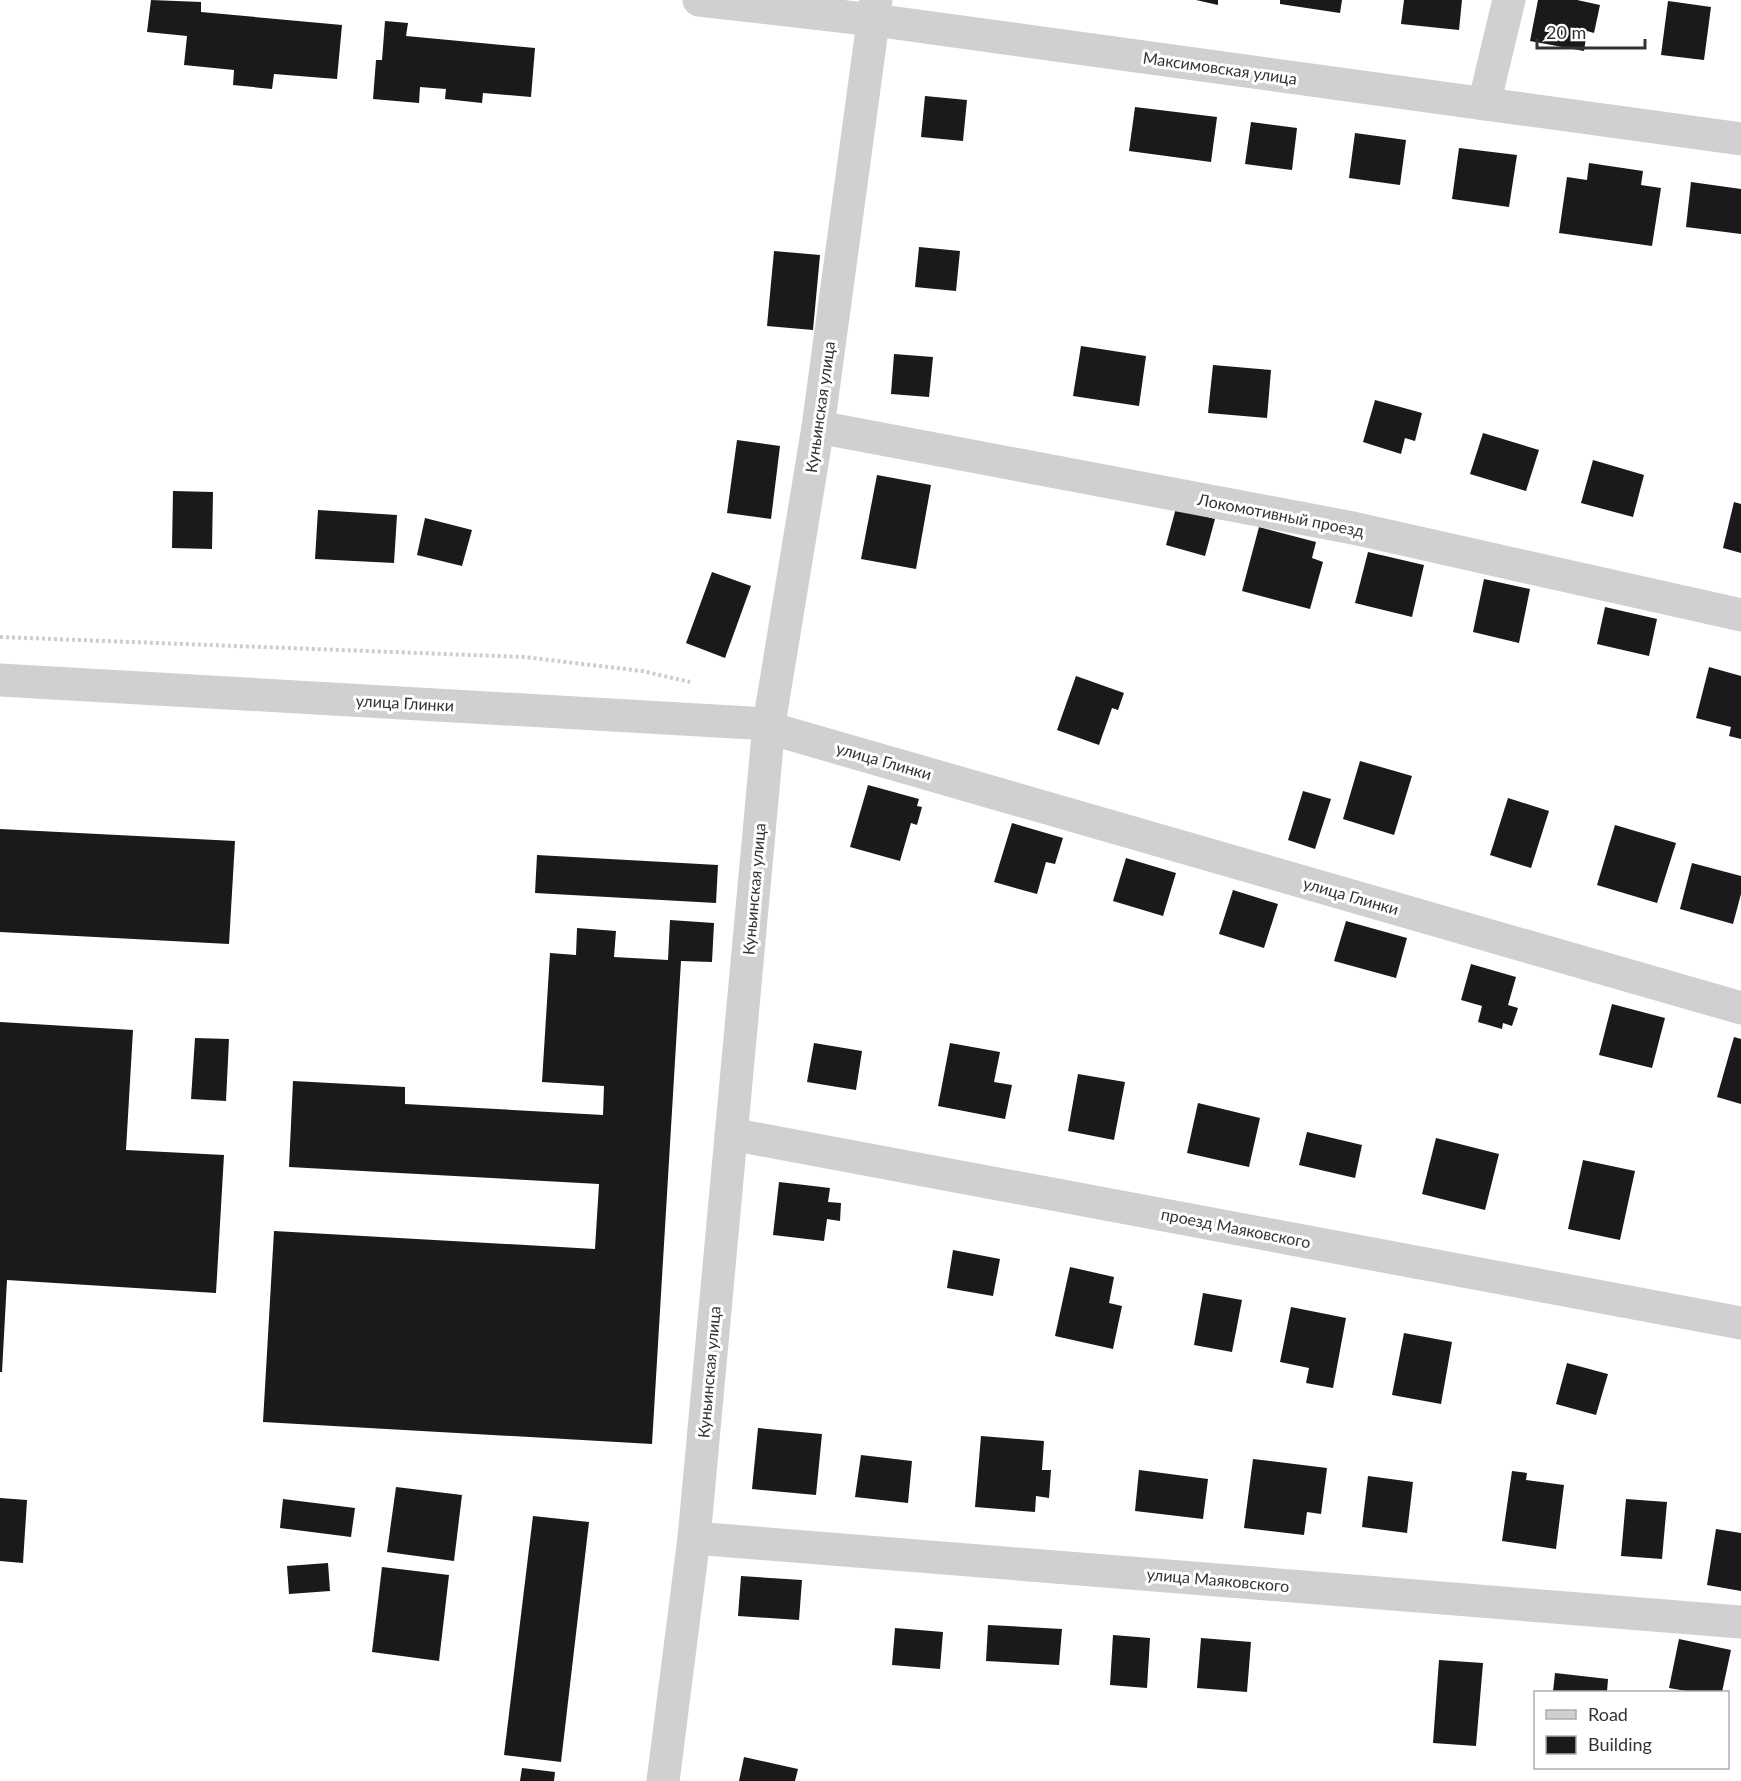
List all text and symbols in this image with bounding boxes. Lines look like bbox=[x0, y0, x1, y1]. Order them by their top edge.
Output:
scale bar bbox=[1537, 12, 1645, 50]
text: 20 m bbox=[1546, 21, 1586, 43]
street label: Максимовская улица bbox=[1142, 47, 1298, 88]
street label: Куньинская улица bbox=[801, 340, 838, 474]
street label: Локомотивный проезд bbox=[1195, 489, 1366, 540]
street label: улица Глинки bbox=[355, 690, 455, 715]
street label: улица Глинки bbox=[834, 738, 934, 783]
street label: Куньинская улица bbox=[738, 822, 769, 956]
street label: улица Глинки bbox=[1301, 873, 1401, 918]
street label: проезд Маяковского bbox=[1160, 1204, 1313, 1251]
street label: Куньинская улица bbox=[693, 1305, 724, 1439]
street label: улица Маяковского bbox=[1146, 1564, 1290, 1595]
legend bbox=[1534, 1691, 1729, 1769]
text: Road bbox=[1588, 1703, 1628, 1725]
text: Building bbox=[1588, 1733, 1652, 1755]

